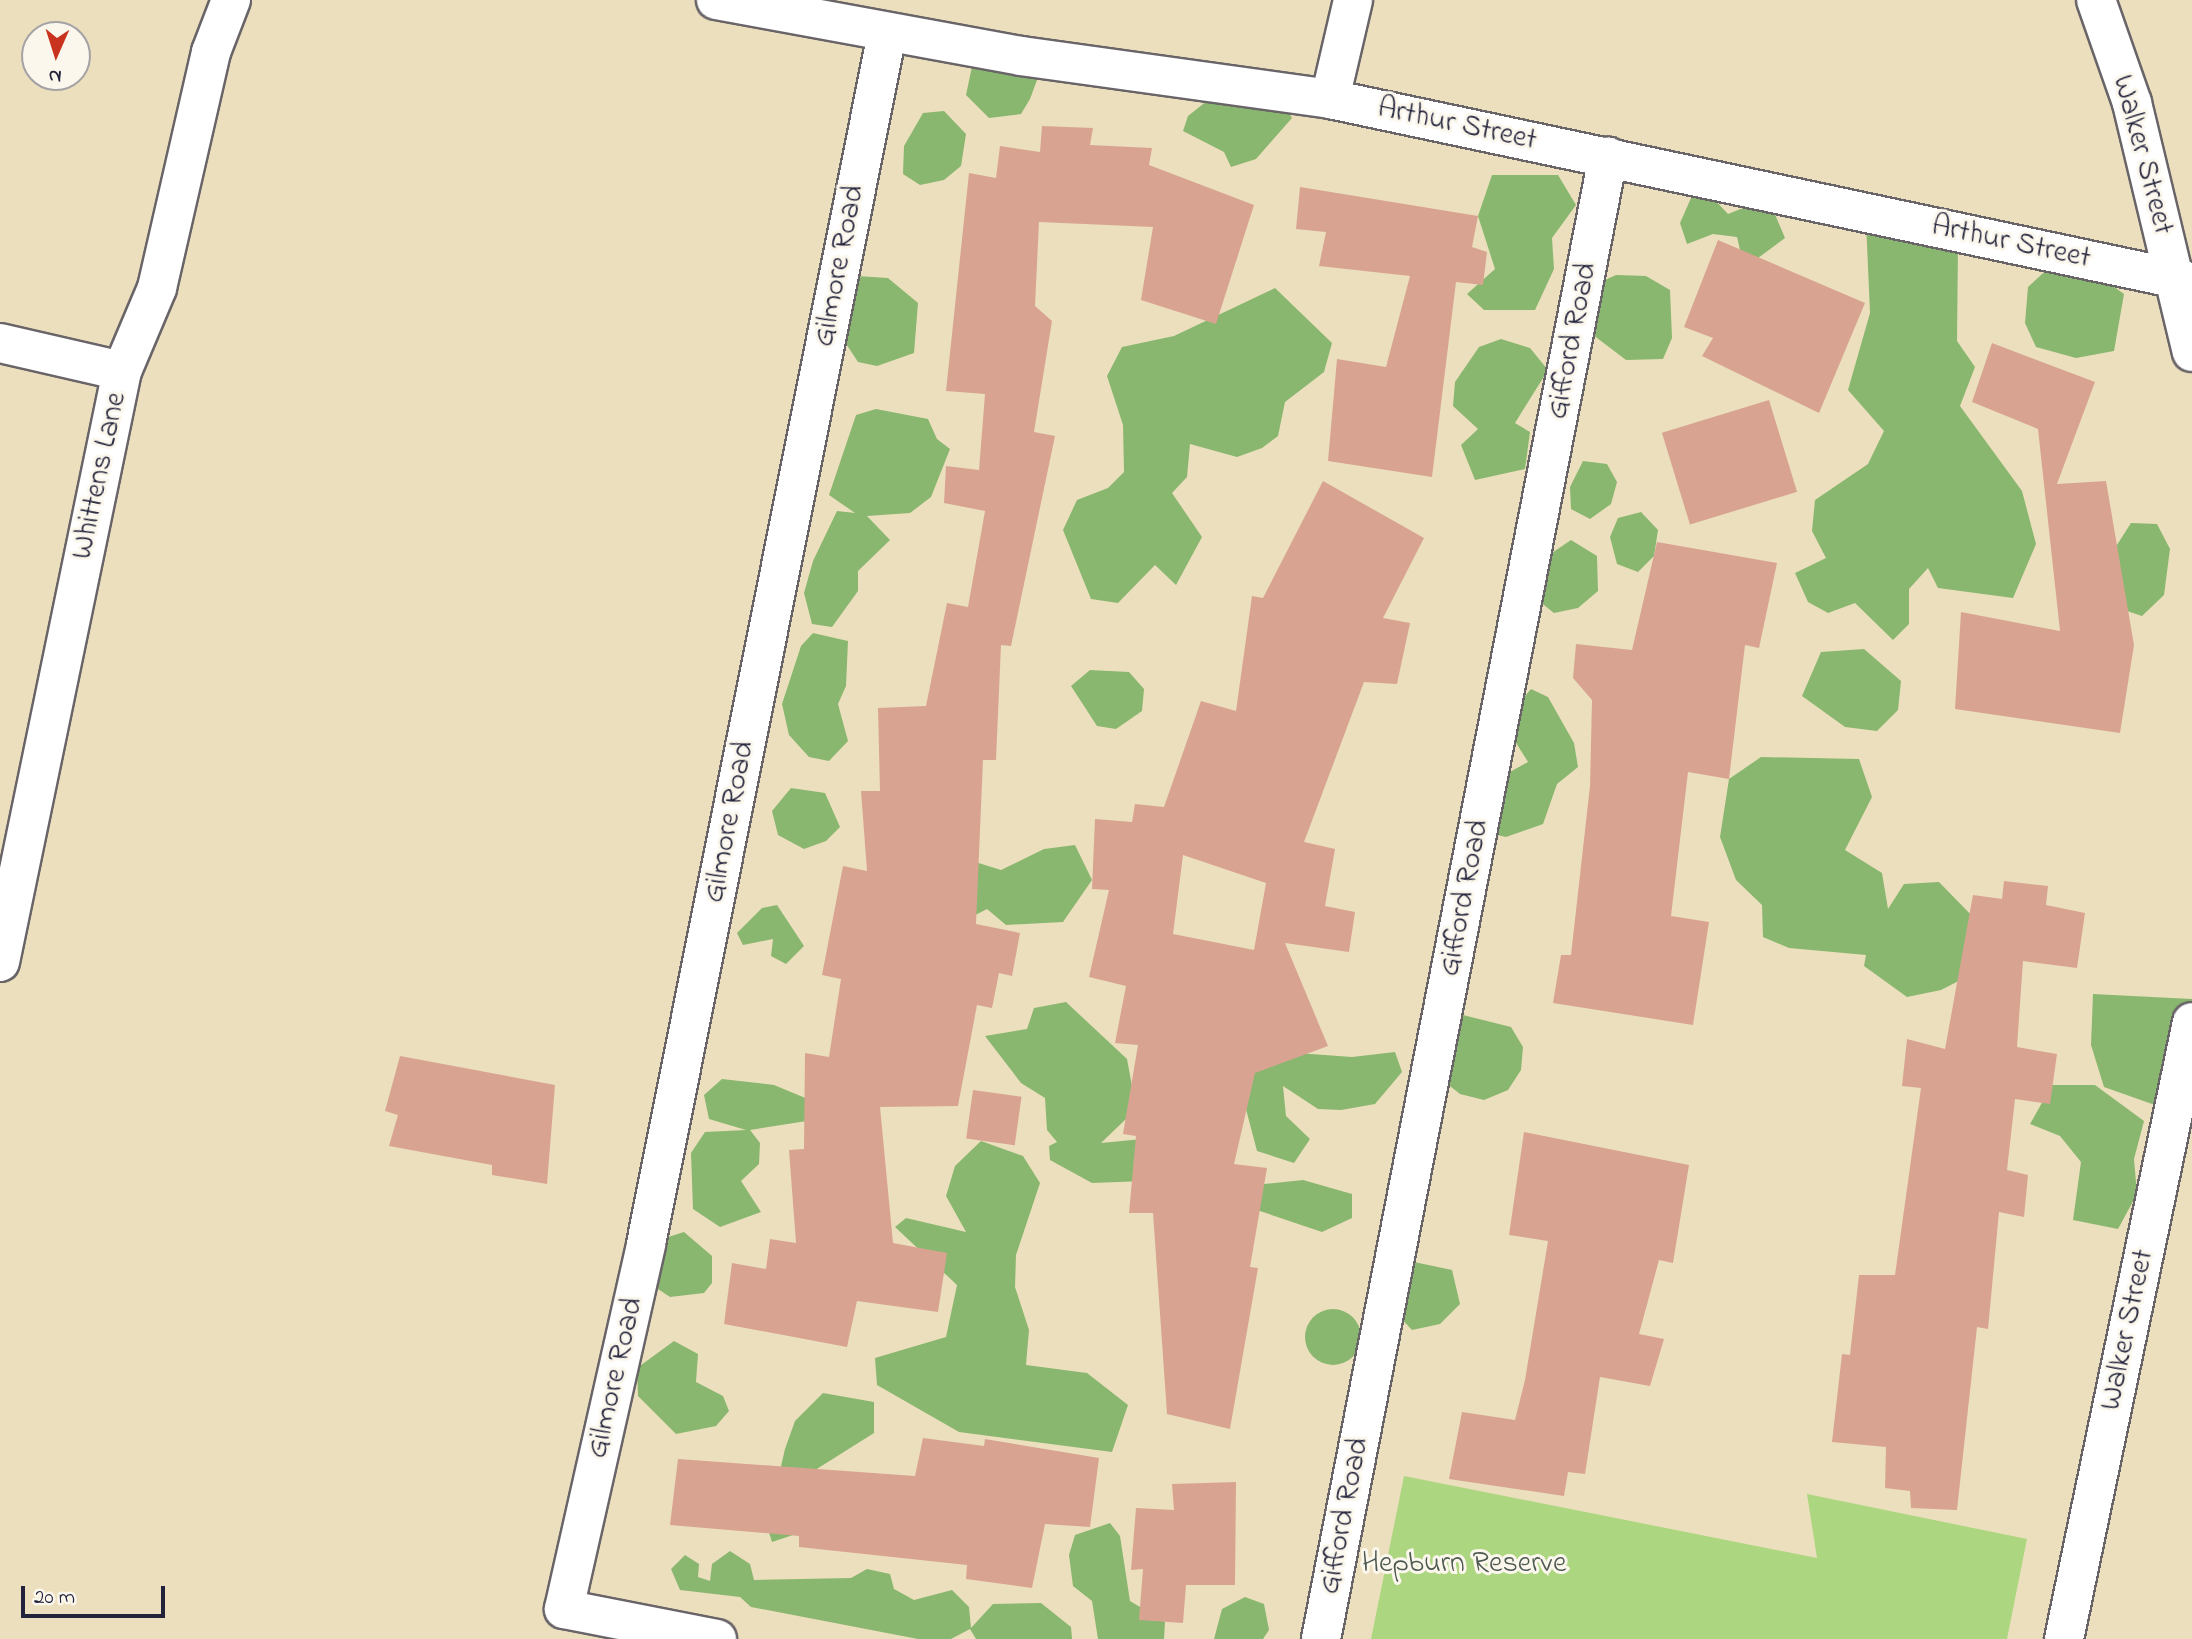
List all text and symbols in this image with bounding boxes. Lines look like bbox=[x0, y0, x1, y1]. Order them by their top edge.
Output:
north arrow bbox=[21, 21, 91, 91]
text: N bbox=[48, 62, 62, 89]
street label: Walker Street bbox=[2103, 71, 2181, 239]
street label: Arthur Street bbox=[1374, 91, 1540, 159]
street label: Gilmore Road bbox=[807, 182, 873, 350]
street label: Arthur Street bbox=[1928, 209, 2094, 277]
street label: Gifford Road bbox=[1540, 260, 1606, 422]
street label: Whittens Lane bbox=[65, 389, 135, 563]
street label: Gilmore Road bbox=[697, 738, 763, 906]
street label: Gifford Road bbox=[1432, 817, 1498, 979]
street label: Walker Street bbox=[2093, 1246, 2163, 1414]
street label: Gilmore Road bbox=[580, 1294, 652, 1462]
street label: Gifford Road bbox=[1312, 1435, 1378, 1597]
park label: Hepburn Reserve bbox=[1362, 1546, 1566, 1582]
scale bar bbox=[24, 1572, 168, 1616]
text: 20 m bbox=[34, 1583, 75, 1613]

